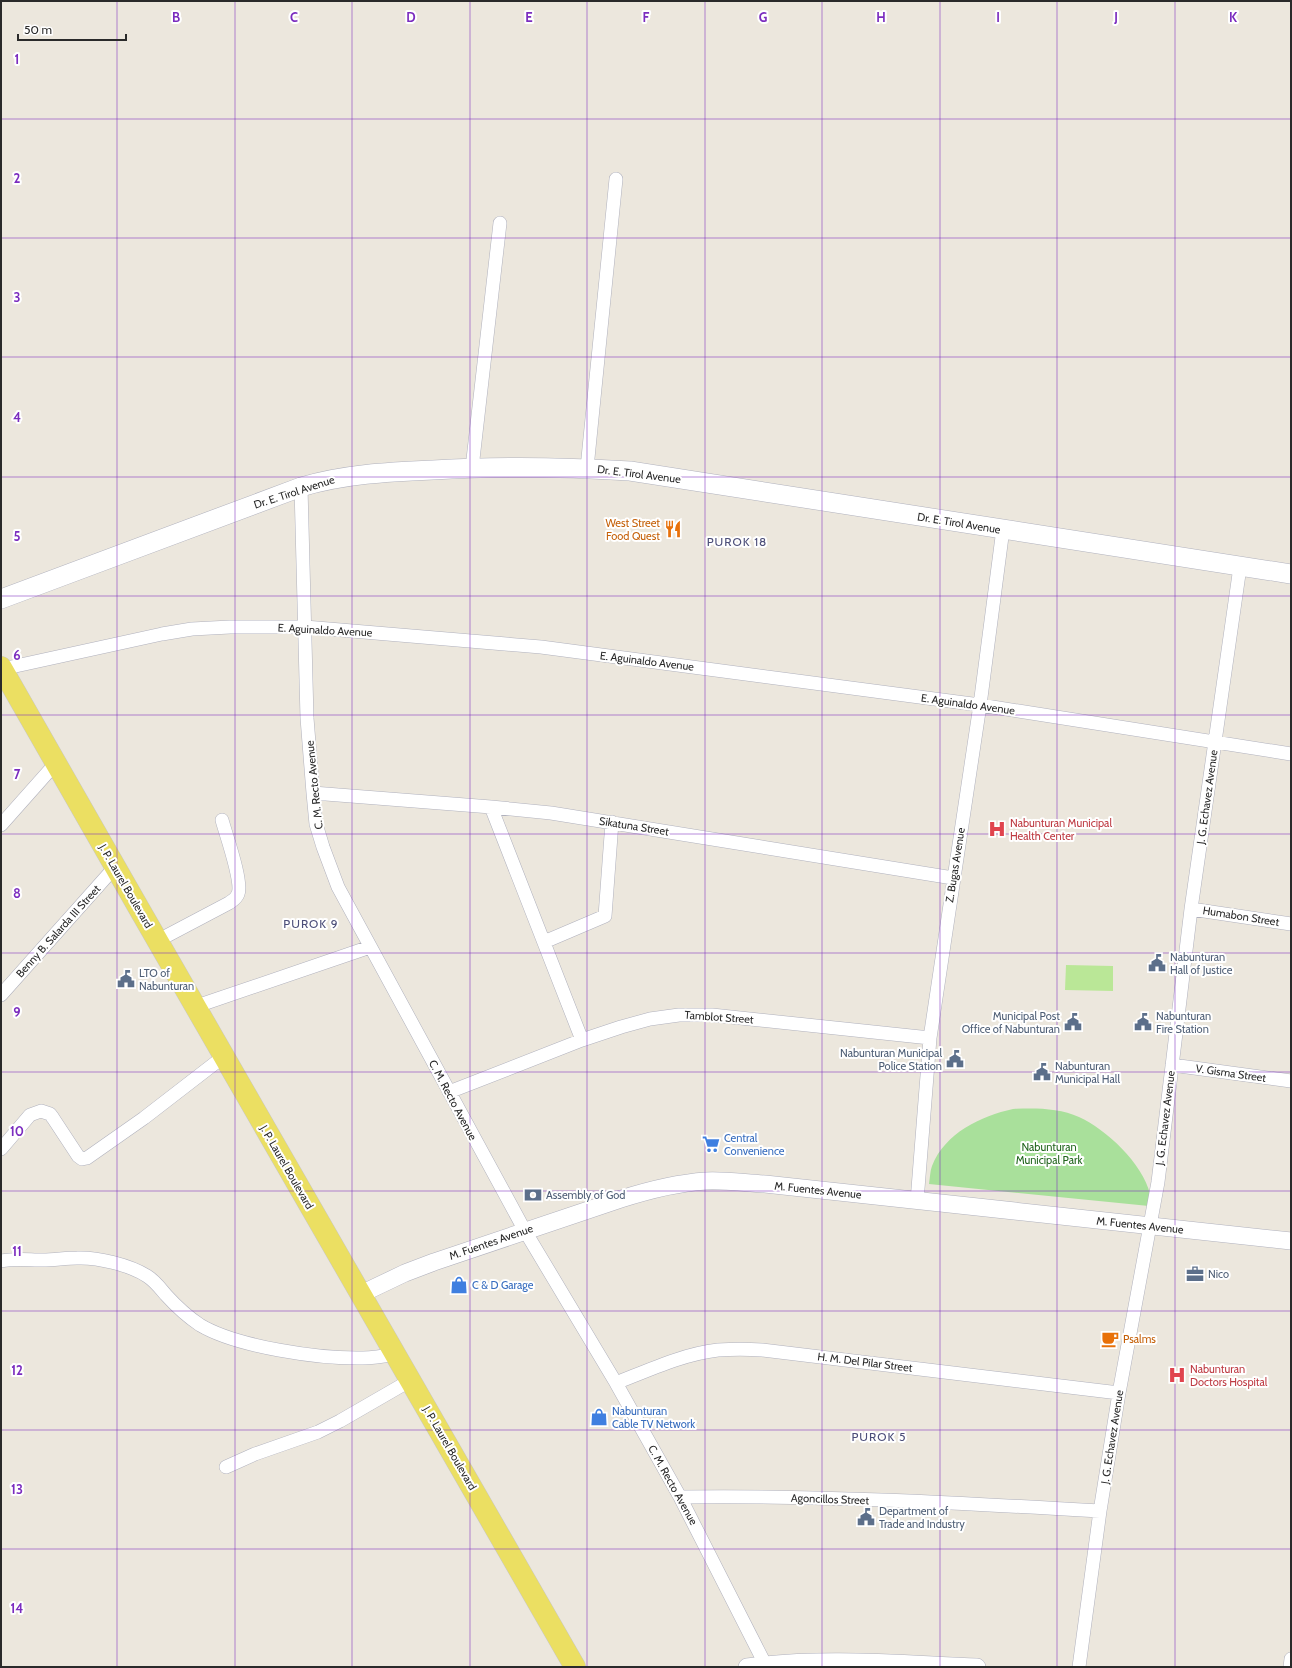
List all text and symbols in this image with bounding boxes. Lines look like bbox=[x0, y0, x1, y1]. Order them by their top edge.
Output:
text: B bbox=[172, 9, 180, 25]
text: C bbox=[290, 9, 298, 25]
text: D bbox=[406, 9, 416, 25]
text: E bbox=[525, 9, 533, 25]
text: F bbox=[643, 9, 650, 25]
text: G bbox=[759, 9, 768, 25]
text: H bbox=[876, 9, 886, 25]
text: I bbox=[996, 9, 1000, 25]
text: J bbox=[1113, 9, 1118, 25]
text: K bbox=[1229, 9, 1238, 25]
scale bar bbox=[18, 16, 126, 42]
text: 50 m bbox=[24, 22, 52, 37]
text: 1 bbox=[15, 51, 19, 67]
text: 2 bbox=[14, 170, 21, 186]
text: 3 bbox=[13, 289, 21, 305]
text: 4 bbox=[13, 409, 21, 425]
street label: Dr. E. Tirol Avenue bbox=[596, 462, 682, 486]
street label: Dr. E. Tirol Avenue bbox=[252, 472, 337, 512]
street label: Dr. E. Tirol Avenue bbox=[916, 510, 1002, 537]
place label: West Street Food Quest bbox=[605, 516, 660, 543]
restaurant icon: West Street Food Quest bbox=[663, 519, 683, 539]
text: 5 bbox=[14, 528, 21, 544]
district label: PUROK 18 bbox=[707, 534, 767, 549]
street label: E. Aguinaldo Avenue bbox=[277, 621, 373, 639]
text: 6 bbox=[13, 647, 21, 663]
street label: E. Aguinaldo Avenue bbox=[599, 648, 695, 674]
street label: E. Aguinaldo Avenue bbox=[920, 690, 1016, 718]
street label: C. M. Recto Avenue bbox=[302, 739, 326, 830]
street label: J. G. Echavez Avenue bbox=[1193, 749, 1221, 846]
text: 7 bbox=[14, 766, 21, 782]
street label: Sikatuna Street bbox=[598, 814, 670, 838]
place label: Nabunturan Municipal Health Center bbox=[1010, 816, 1112, 843]
hospital icon: Nabunturan Municipal Health Center bbox=[987, 819, 1007, 839]
street label: Z. Bugas Avenue bbox=[942, 826, 968, 904]
street label: J. P. Laurel Boulevard bbox=[96, 841, 156, 931]
street label: Benny B. Salarda III Street bbox=[13, 882, 103, 980]
text: 8 bbox=[13, 885, 21, 901]
street label: Humabon Street bbox=[1202, 903, 1281, 929]
district label: PUROK 9 bbox=[283, 916, 339, 931]
place label: Nabunturan Hall of Justice bbox=[1170, 950, 1233, 977]
public building icon: Nabunturan Hall of Justice bbox=[1147, 953, 1167, 973]
place label: LTO of Nabunturan bbox=[139, 966, 194, 993]
public building icon: LTO of Nabunturan bbox=[116, 969, 136, 989]
text: 9 bbox=[13, 1004, 21, 1020]
street label: Tamblot Street bbox=[684, 1008, 754, 1026]
place label: Municipal Post Office of Nabunturan bbox=[962, 1009, 1060, 1036]
place label: Nabunturan Fire Station bbox=[1156, 1009, 1211, 1036]
public building icon: Municipal Post Office of Nabunturan bbox=[1063, 1012, 1083, 1032]
public building icon: Nabunturan Fire Station bbox=[1133, 1012, 1153, 1032]
place label: Nabunturan Municipal Police Station bbox=[840, 1046, 942, 1073]
public building icon: Nabunturan Municipal Police Station bbox=[945, 1049, 965, 1069]
street label: C. M. Recto Avenue bbox=[426, 1057, 480, 1143]
place label: Nabunturan Municipal Hall bbox=[1055, 1059, 1120, 1086]
street label: V. Gisma Street bbox=[1195, 1061, 1267, 1085]
public building icon: Nabunturan Municipal Hall bbox=[1032, 1062, 1052, 1082]
street label: J. G. Echavez Avenue bbox=[1152, 1070, 1178, 1167]
street label: J. P. Laurel Boulevard bbox=[257, 1122, 317, 1212]
text: 10 bbox=[10, 1123, 24, 1139]
place label: Central Convenience bbox=[724, 1131, 785, 1158]
supermarket icon: Central Convenience bbox=[701, 1134, 721, 1154]
park label: Nabunturan Municipal Park bbox=[1016, 1140, 1082, 1167]
street label: M. Fuentes Avenue bbox=[774, 1178, 863, 1202]
bank icon: Assembly of God bbox=[523, 1185, 543, 1205]
place label: Assembly of God bbox=[546, 1188, 625, 1202]
street label: M. Fuentes Avenue bbox=[1096, 1213, 1185, 1237]
street label: M. Fuentes Avenue bbox=[447, 1221, 535, 1263]
text: 11 bbox=[12, 1243, 22, 1259]
office icon: Nico bbox=[1185, 1264, 1205, 1284]
place label: Nico bbox=[1208, 1267, 1229, 1281]
shop icon: C & D Garage bbox=[449, 1275, 469, 1295]
place label: C & D Garage bbox=[472, 1278, 534, 1292]
cafe icon: Psalms bbox=[1100, 1329, 1120, 1349]
place label: Psalms bbox=[1123, 1332, 1156, 1346]
street label: H. M. Del Pilar Street bbox=[817, 1349, 914, 1375]
text: 12 bbox=[11, 1362, 23, 1378]
place label: Nabunturan Doctors Hospital bbox=[1190, 1362, 1268, 1389]
hospital icon: Nabunturan Doctors Hospital bbox=[1167, 1365, 1187, 1385]
street label: J. G. Echavez Avenue bbox=[1097, 1389, 1126, 1486]
street label: J. P. Laurel Boulevard bbox=[420, 1403, 480, 1493]
place label: Nabunturan Cable TV Network bbox=[612, 1404, 695, 1431]
shop icon: Nabunturan Cable TV Network bbox=[589, 1407, 609, 1427]
district label: PUROK 5 bbox=[851, 1429, 907, 1444]
street label: C. M. Recto Avenue bbox=[645, 1443, 701, 1528]
text: 13 bbox=[11, 1481, 23, 1497]
street label: Agoncillos Street bbox=[791, 1491, 870, 1507]
place label: Department of Trade and Industry bbox=[879, 1504, 965, 1531]
public building icon: Department of Trade and Industry bbox=[856, 1507, 876, 1527]
text: 14 bbox=[11, 1600, 23, 1616]

